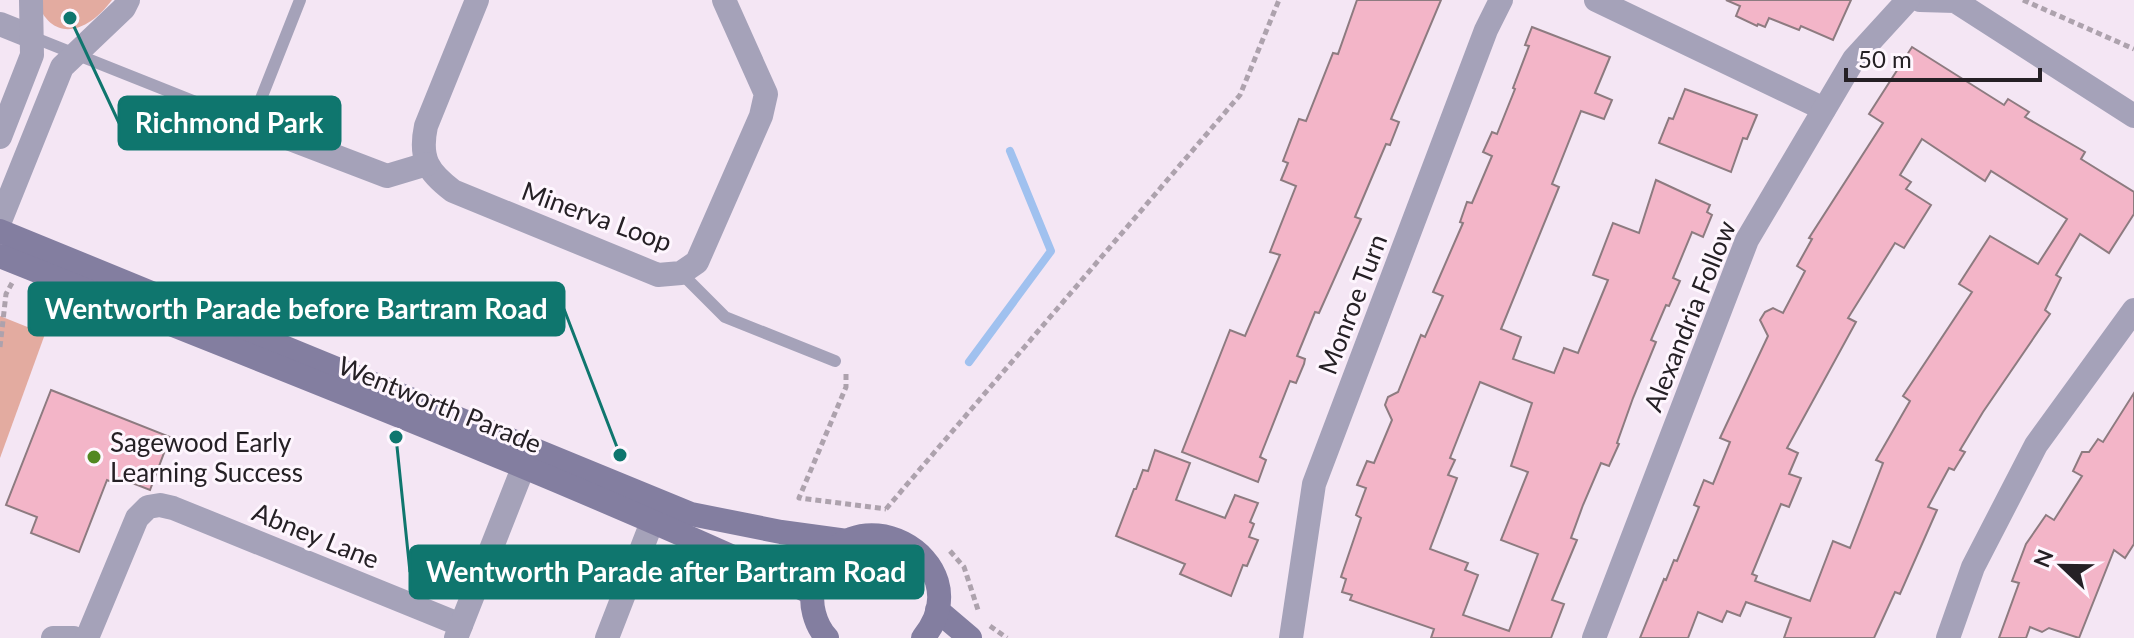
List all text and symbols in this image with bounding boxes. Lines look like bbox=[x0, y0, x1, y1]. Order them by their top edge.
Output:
scale bar bbox=[1846, 32, 2040, 82]
text: 50 m bbox=[1858, 44, 1912, 73]
callout: Richmond Park bbox=[119, 97, 340, 149]
text: Richmond Park bbox=[135, 105, 323, 139]
street label: Minerva Loop bbox=[518, 174, 676, 258]
street label: Alexandria Follow bbox=[1636, 216, 1742, 416]
street label: Monroe Turn bbox=[1311, 229, 1393, 379]
callout: Wentworth Parade before Bartram Road bbox=[29, 283, 564, 335]
text: Wentworth Parade before Bartram Road bbox=[44, 291, 548, 325]
street label: Wentworth Parade bbox=[334, 349, 546, 459]
place label: Sagewood Early Learning Success bbox=[110, 426, 303, 488]
marker: Sagewood Early Learning Success bbox=[85, 448, 103, 466]
street label: Abney Lane bbox=[248, 495, 384, 575]
north arrow bbox=[2022, 526, 2102, 606]
text: N bbox=[2027, 545, 2059, 571]
callout: Wentworth Parade after Bartram Road bbox=[410, 546, 923, 598]
text: Wentworth Parade after Bartram Road bbox=[426, 554, 906, 588]

